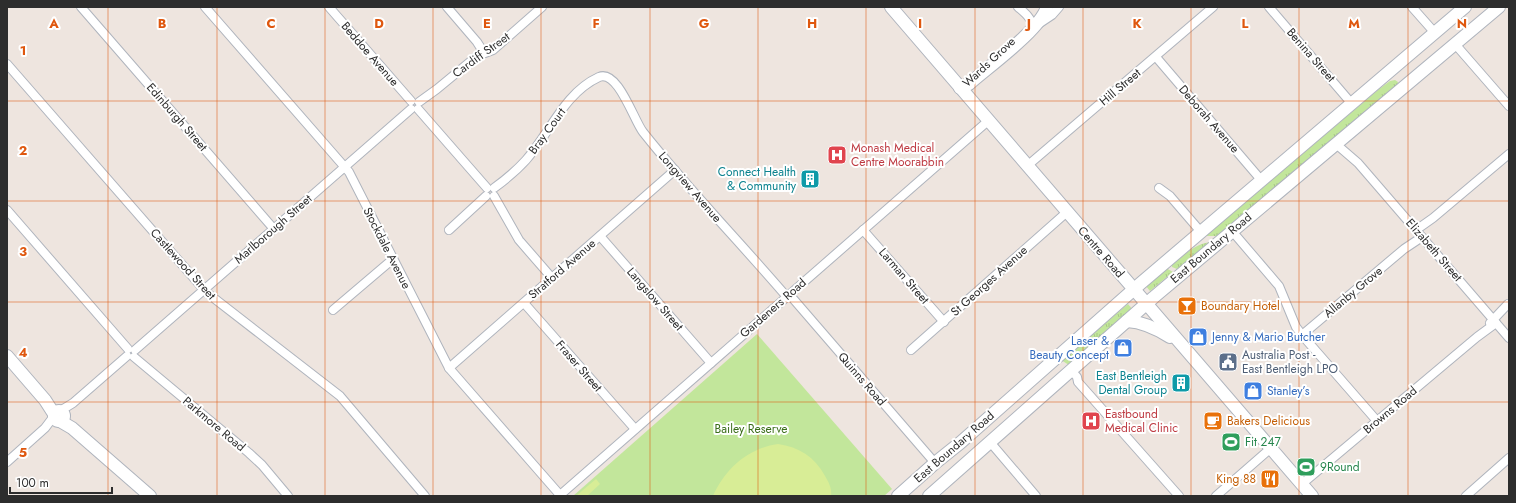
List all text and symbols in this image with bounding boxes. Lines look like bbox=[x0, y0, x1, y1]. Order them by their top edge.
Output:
text: A bbox=[48, 14, 59, 33]
text: B bbox=[158, 14, 167, 33]
text: C bbox=[266, 14, 276, 33]
text: D bbox=[374, 14, 384, 33]
text: E bbox=[483, 14, 491, 33]
text: F bbox=[592, 14, 600, 33]
text: G bbox=[699, 14, 710, 33]
text: H bbox=[807, 14, 817, 33]
text: I bbox=[918, 14, 922, 33]
text: J bbox=[1024, 14, 1031, 33]
text: K bbox=[1132, 14, 1142, 33]
text: L bbox=[1242, 14, 1249, 33]
text: M bbox=[1348, 14, 1360, 33]
text: N bbox=[1457, 14, 1467, 33]
street label: Beddoe Avenue bbox=[337, 18, 403, 90]
street label: Benina Street bbox=[1282, 24, 1340, 86]
street label: Cardiff Street bbox=[449, 28, 514, 82]
street label: Wards Grove bbox=[958, 33, 1020, 91]
text: 1 bbox=[20, 41, 26, 60]
street label: Hill Street bbox=[1095, 64, 1145, 110]
street label: Edinburgh Street bbox=[142, 79, 212, 155]
street label: Deborah Avenue bbox=[1174, 81, 1244, 157]
street label: Bray Court bbox=[524, 104, 570, 158]
place label: Monash Medical Centre Moorabbin bbox=[851, 139, 944, 171]
text: 2 bbox=[19, 141, 27, 160]
hospital icon: Monash Medical Centre Moorabbin bbox=[826, 144, 848, 166]
street label: Longview Avenue bbox=[654, 148, 726, 226]
place label: Connect Health & Community bbox=[718, 163, 797, 195]
building icon: Connect Health & Community bbox=[799, 168, 821, 190]
street label: Marlborough Street bbox=[230, 190, 316, 268]
street label: Stockdale Avenue bbox=[359, 204, 415, 292]
street label: East Boundary Road bbox=[1166, 209, 1256, 287]
street label: Elizabeth Street bbox=[1402, 215, 1467, 286]
street label: Centre Road bbox=[1073, 222, 1129, 282]
street label: Castlewood Street bbox=[146, 224, 220, 304]
street label: Stratford Avenue bbox=[524, 235, 600, 303]
text: 3 bbox=[19, 242, 27, 261]
street label: St Georges Avenue bbox=[947, 242, 1031, 320]
street label: Larman Street bbox=[875, 244, 933, 308]
street label: Allanby Grove bbox=[1320, 262, 1386, 322]
street label: Langslow Street bbox=[622, 263, 688, 335]
street label: Gardeners Road bbox=[736, 274, 810, 342]
bar icon: Boundary Hotel bbox=[1176, 295, 1198, 317]
place label: Boundary Hotel bbox=[1201, 297, 1280, 315]
shop icon: Jenny & Mario Butcher bbox=[1187, 326, 1209, 348]
place label: Jenny & Mario Butcher bbox=[1210, 328, 1326, 346]
place label: Laser & Beauty Concept bbox=[1030, 332, 1109, 364]
street label: Fraser Street bbox=[552, 336, 607, 396]
shop icon: Laser & Beauty Concept bbox=[1112, 337, 1134, 359]
text: 4 bbox=[18, 343, 28, 362]
place label: Australia Post - East Bentleigh LPO bbox=[1242, 346, 1338, 378]
street label: Quinns Road bbox=[834, 348, 890, 410]
public building icon: Australia Post - East Bentleigh LPO bbox=[1217, 351, 1239, 373]
place label: East Bentleigh Dental Group bbox=[1096, 367, 1167, 399]
building icon: East Bentleigh Dental Group bbox=[1170, 372, 1192, 394]
shop icon: Stanley’s bbox=[1242, 380, 1264, 402]
place label: Stanley’s bbox=[1267, 382, 1310, 400]
street label: Browns Road bbox=[1359, 382, 1421, 438]
street label: Parkmore Road bbox=[179, 392, 249, 456]
place label: Eastbound Medical Clinic bbox=[1105, 405, 1178, 437]
street label: East Boundary Road bbox=[910, 407, 998, 487]
hospital icon: Eastbound Medical Clinic bbox=[1080, 410, 1102, 432]
cafe icon: Bakers Delicious bbox=[1202, 410, 1224, 432]
place label: Bakers Delicious bbox=[1227, 412, 1310, 430]
park label: Bailey Reserve bbox=[715, 420, 787, 438]
sports icon: Fit 247 bbox=[1220, 431, 1242, 453]
place label: Fit 247 bbox=[1245, 433, 1281, 451]
text: 5 bbox=[19, 443, 27, 462]
sports icon: 9Round bbox=[1295, 456, 1317, 478]
place label: 9Round bbox=[1320, 458, 1360, 476]
restaurant icon: King 88 bbox=[1259, 468, 1281, 490]
scale bar bbox=[10, 469, 112, 495]
place label: King 88 bbox=[1216, 470, 1256, 488]
text: 100 m bbox=[16, 474, 49, 492]

